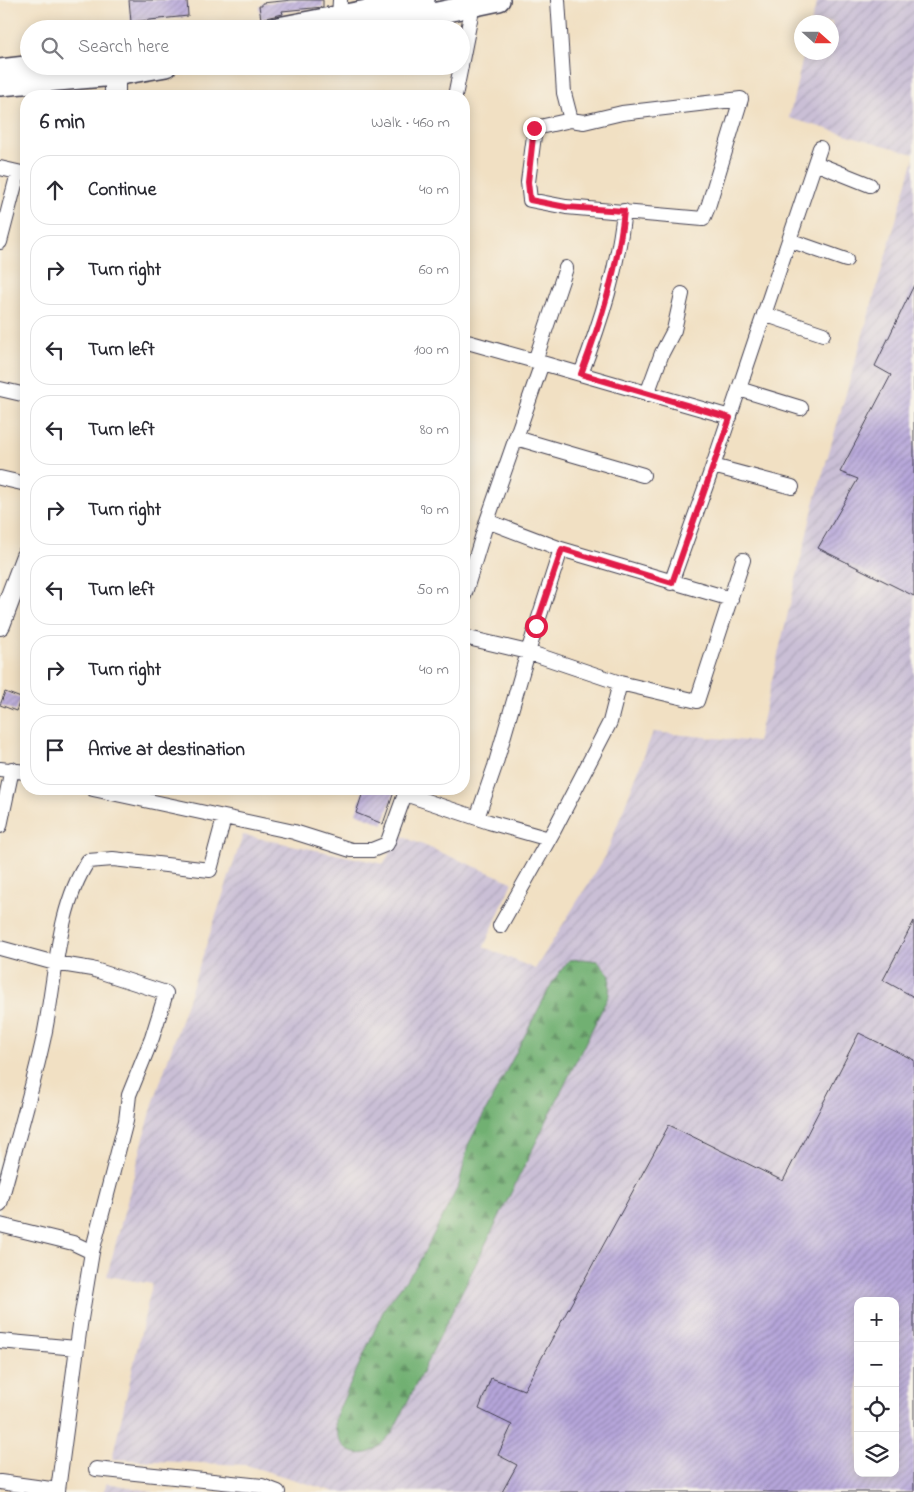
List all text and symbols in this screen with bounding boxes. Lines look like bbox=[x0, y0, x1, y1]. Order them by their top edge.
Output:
north arrow bbox=[794, 15, 839, 60]
search box bbox=[20, 20, 470, 75]
icon: search bbox=[38, 34, 66, 62]
text: Search here bbox=[78, 34, 169, 61]
text: 6 min bbox=[40, 108, 85, 138]
text: Walk · 460 m bbox=[371, 111, 450, 135]
route end bbox=[523, 117, 546, 140]
icon: ahead bbox=[41, 176, 69, 204]
text: Continue bbox=[88, 177, 156, 204]
text: 40 m bbox=[419, 178, 449, 202]
icon: right bbox=[41, 256, 69, 284]
text: Turn right bbox=[88, 257, 161, 284]
text: 60 m bbox=[419, 258, 449, 282]
icon: left bbox=[41, 336, 69, 364]
text: Turn left bbox=[88, 337, 155, 364]
text: 100 m bbox=[414, 338, 449, 362]
icon: left bbox=[41, 416, 69, 444]
text: Turn left bbox=[88, 417, 155, 444]
text: 80 m bbox=[420, 418, 449, 442]
icon: right bbox=[41, 496, 69, 524]
text: Turn right bbox=[88, 497, 161, 524]
text: 90 m bbox=[421, 498, 449, 522]
icon: left bbox=[41, 576, 69, 604]
text: Turn left bbox=[88, 577, 155, 604]
text: 50 m bbox=[417, 578, 449, 602]
route start bbox=[525, 615, 548, 638]
icon: right bbox=[41, 656, 69, 684]
text: Turn right bbox=[88, 657, 161, 684]
text: 40 m bbox=[419, 658, 449, 682]
icon: arrive bbox=[41, 736, 69, 764]
text: Arrive at destination bbox=[88, 737, 245, 764]
map controls bbox=[854, 1297, 899, 1477]
button: + bbox=[854, 1297, 899, 1342]
button: − bbox=[854, 1342, 899, 1387]
button: locate bbox=[854, 1387, 899, 1432]
button: layers bbox=[854, 1432, 899, 1477]

